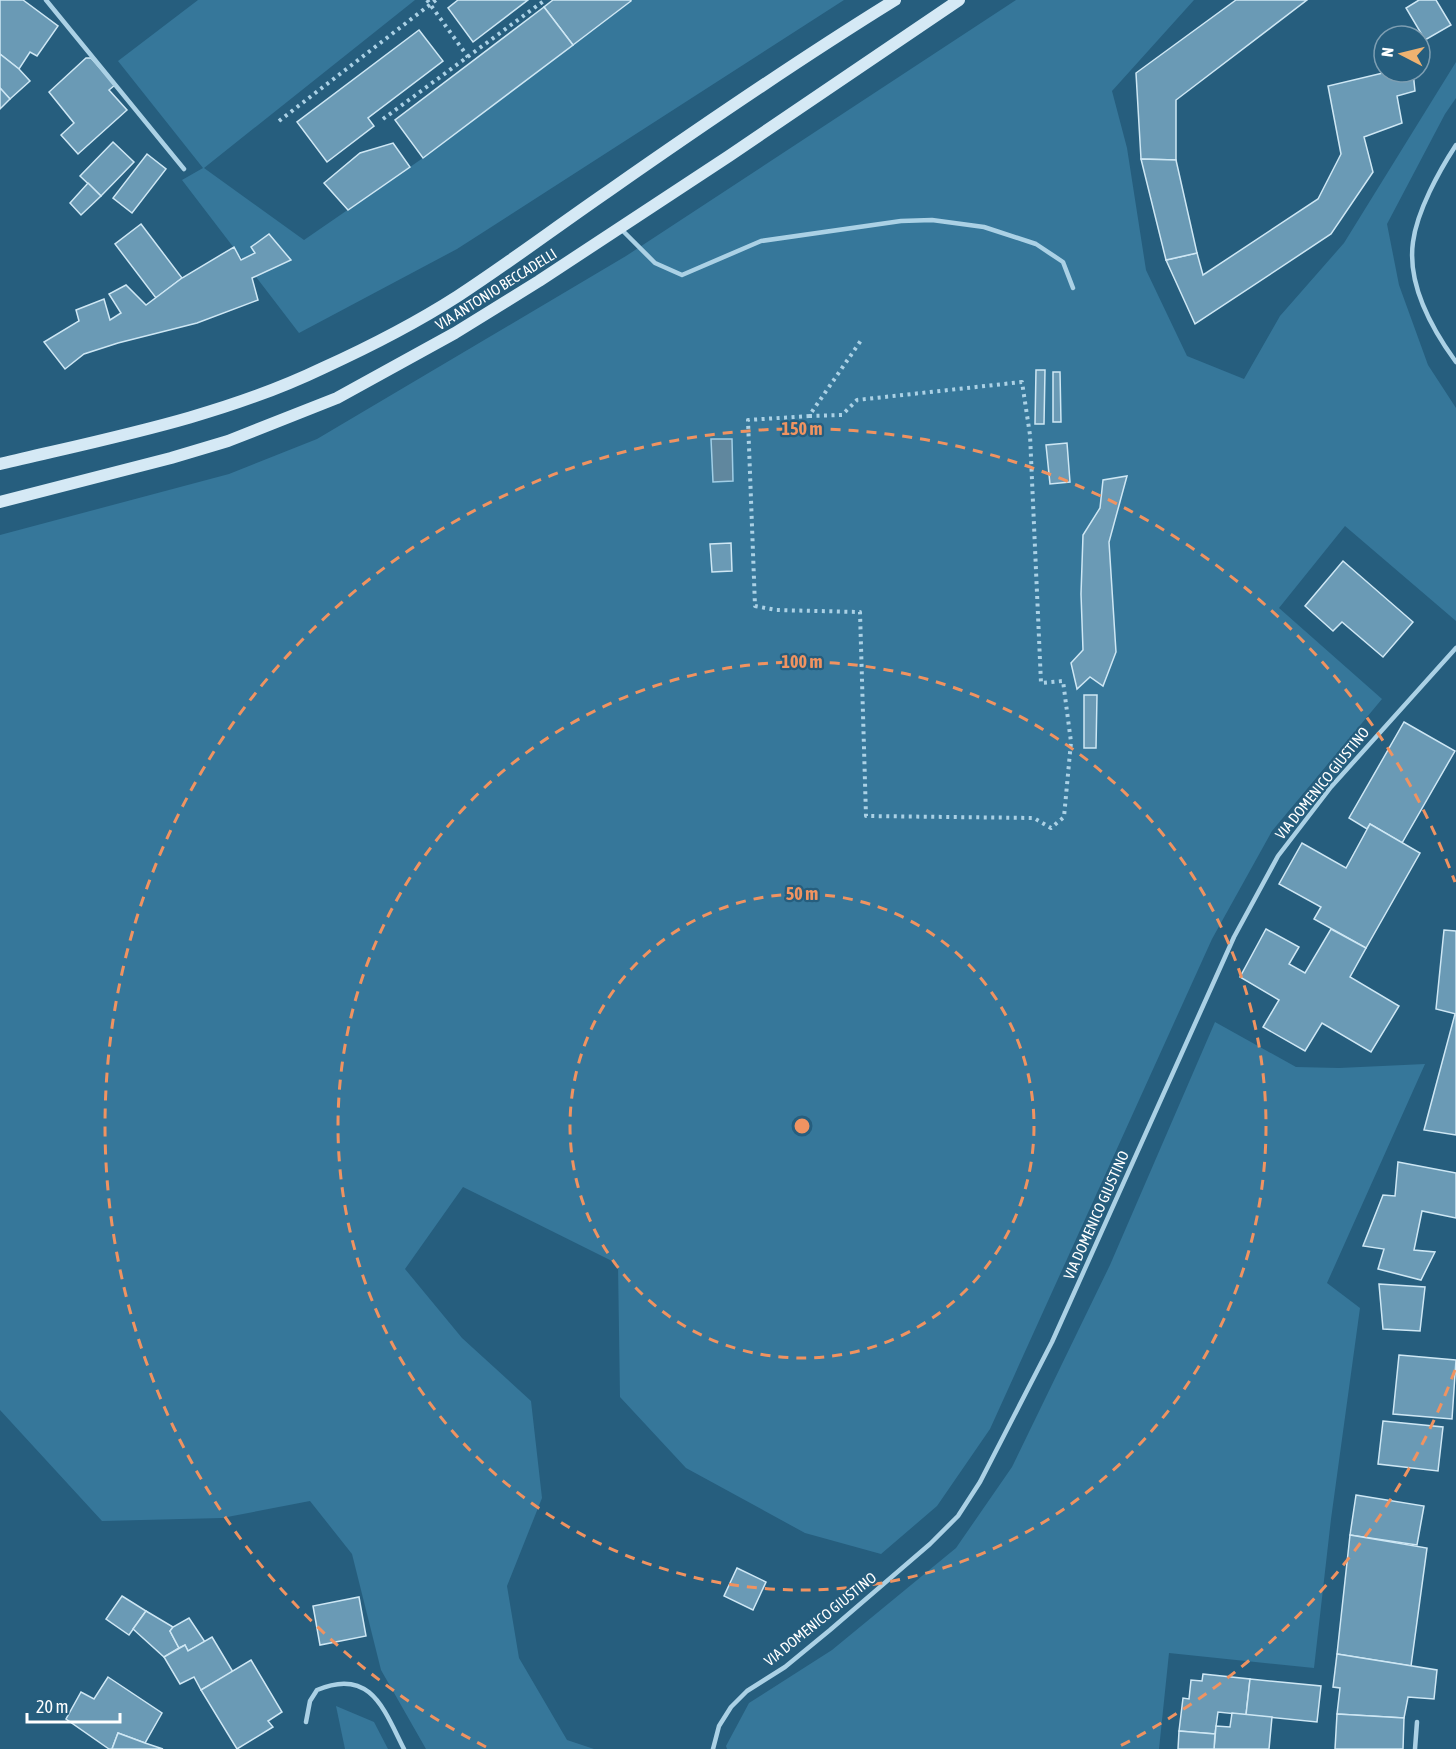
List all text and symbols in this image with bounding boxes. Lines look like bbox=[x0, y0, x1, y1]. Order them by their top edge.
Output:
north arrow bbox=[1372, 24, 1432, 84]
text: N bbox=[1378, 46, 1397, 58]
street label: VIA ANTONIO BECCADELLI bbox=[432, 245, 560, 333]
text: 150 m bbox=[782, 418, 822, 439]
text: 100 m bbox=[782, 651, 822, 672]
street label: VIA DOMENICO GIUSTINO bbox=[1272, 723, 1373, 842]
text: 50 m bbox=[786, 883, 818, 904]
centre of rings bbox=[792, 1116, 812, 1136]
street label: VIA DOMENICO GIUSTINO bbox=[1060, 1148, 1132, 1282]
street label: VIA DOMENICO GIUSTINO bbox=[761, 1568, 880, 1669]
scale bar bbox=[27, 1686, 120, 1724]
text: 20 m bbox=[36, 1696, 68, 1717]

